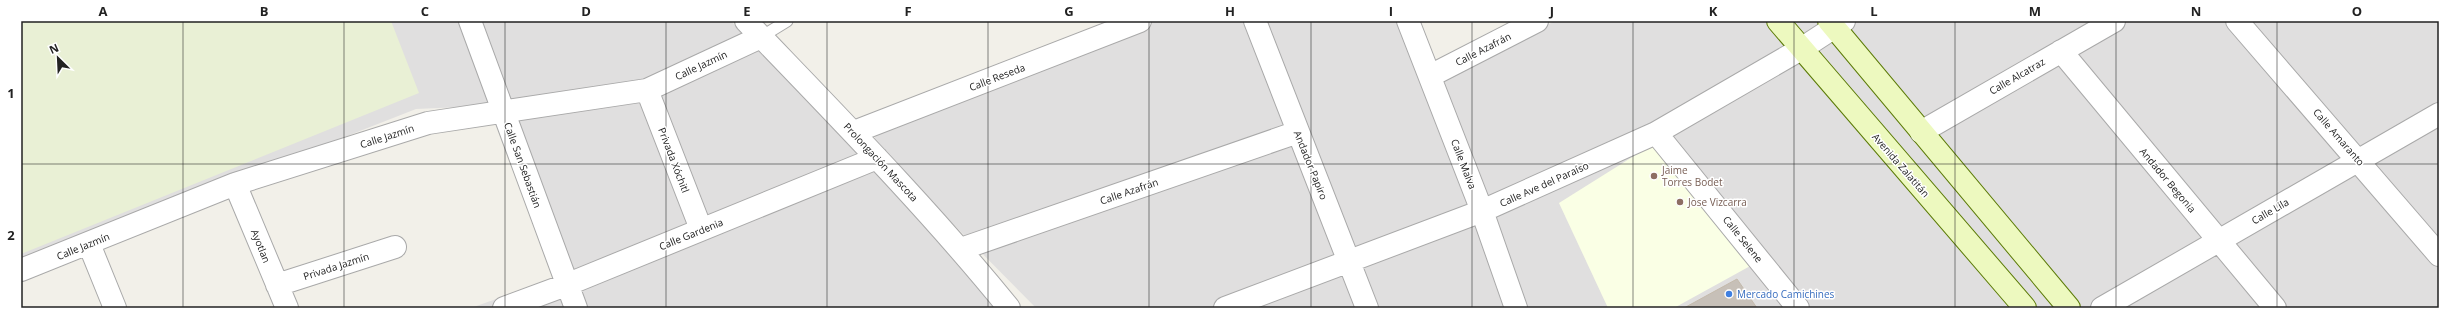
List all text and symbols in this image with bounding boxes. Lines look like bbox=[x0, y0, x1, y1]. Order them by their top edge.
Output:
text: A bbox=[99, 2, 108, 20]
text: B bbox=[260, 2, 269, 20]
text: C bbox=[421, 2, 429, 20]
text: D bbox=[581, 2, 591, 20]
text: E bbox=[743, 2, 751, 20]
text: F bbox=[904, 2, 912, 20]
text: G bbox=[1064, 2, 1074, 20]
text: H bbox=[1225, 2, 1235, 20]
text: I bbox=[1389, 2, 1393, 20]
text: J bbox=[1549, 2, 1554, 20]
text: K bbox=[1709, 2, 1718, 20]
text: L bbox=[1870, 2, 1878, 20]
text: M bbox=[2029, 2, 2041, 20]
text: N bbox=[2191, 2, 2201, 20]
text: O bbox=[2352, 2, 2362, 20]
street label: Calle Azafrán bbox=[1453, 29, 1513, 69]
north arrow bbox=[38, 38, 78, 78]
text: N bbox=[47, 40, 61, 57]
street label: Calle Jazmín bbox=[673, 47, 729, 83]
street label: Calle Alcatraz bbox=[1987, 54, 2048, 98]
street label: Calle Reseda bbox=[967, 60, 1027, 94]
text: 1 bbox=[7, 84, 15, 102]
street label: Calle Amaranto bbox=[2310, 105, 2368, 169]
street label: Calle San Sebastián bbox=[501, 120, 545, 210]
street label: Prolongación Mascota bbox=[841, 120, 921, 204]
street label: Calle Jazmín bbox=[358, 121, 416, 151]
street label: Privada Xóchitl bbox=[655, 125, 693, 195]
street label: Andador Papiro bbox=[1291, 128, 1331, 202]
street label: Avenida Zalatitán bbox=[1869, 130, 1933, 200]
street label: Calle Malva bbox=[1448, 137, 1480, 191]
street label: Andador Begonia bbox=[2137, 145, 2199, 215]
street label: Calle Ave del Paraíso bbox=[1497, 158, 1591, 210]
place label: Jaime Torres Bodet bbox=[1661, 163, 1723, 189]
marker: Jaime Torres Bodet bbox=[1649, 171, 1659, 181]
street label: Calle Azafrán bbox=[1098, 174, 1160, 208]
place label: Jose Vizcarra bbox=[1687, 195, 1747, 209]
street label: Calle Lila bbox=[2249, 195, 2291, 227]
marker: Jose Vizcarra bbox=[1675, 197, 1685, 207]
street label: Calle Selene bbox=[1720, 213, 1766, 266]
street label: Calle Gardenia bbox=[657, 215, 725, 253]
text: 2 bbox=[7, 226, 15, 244]
street label: Ayotlan bbox=[248, 227, 274, 265]
street label: Calle Jazmín bbox=[54, 229, 112, 263]
street label: Privada Jazmín bbox=[301, 249, 371, 283]
place label: Mercado Camichines bbox=[1737, 287, 1835, 301]
marker: Mercado Camichines bbox=[1724, 289, 1734, 299]

